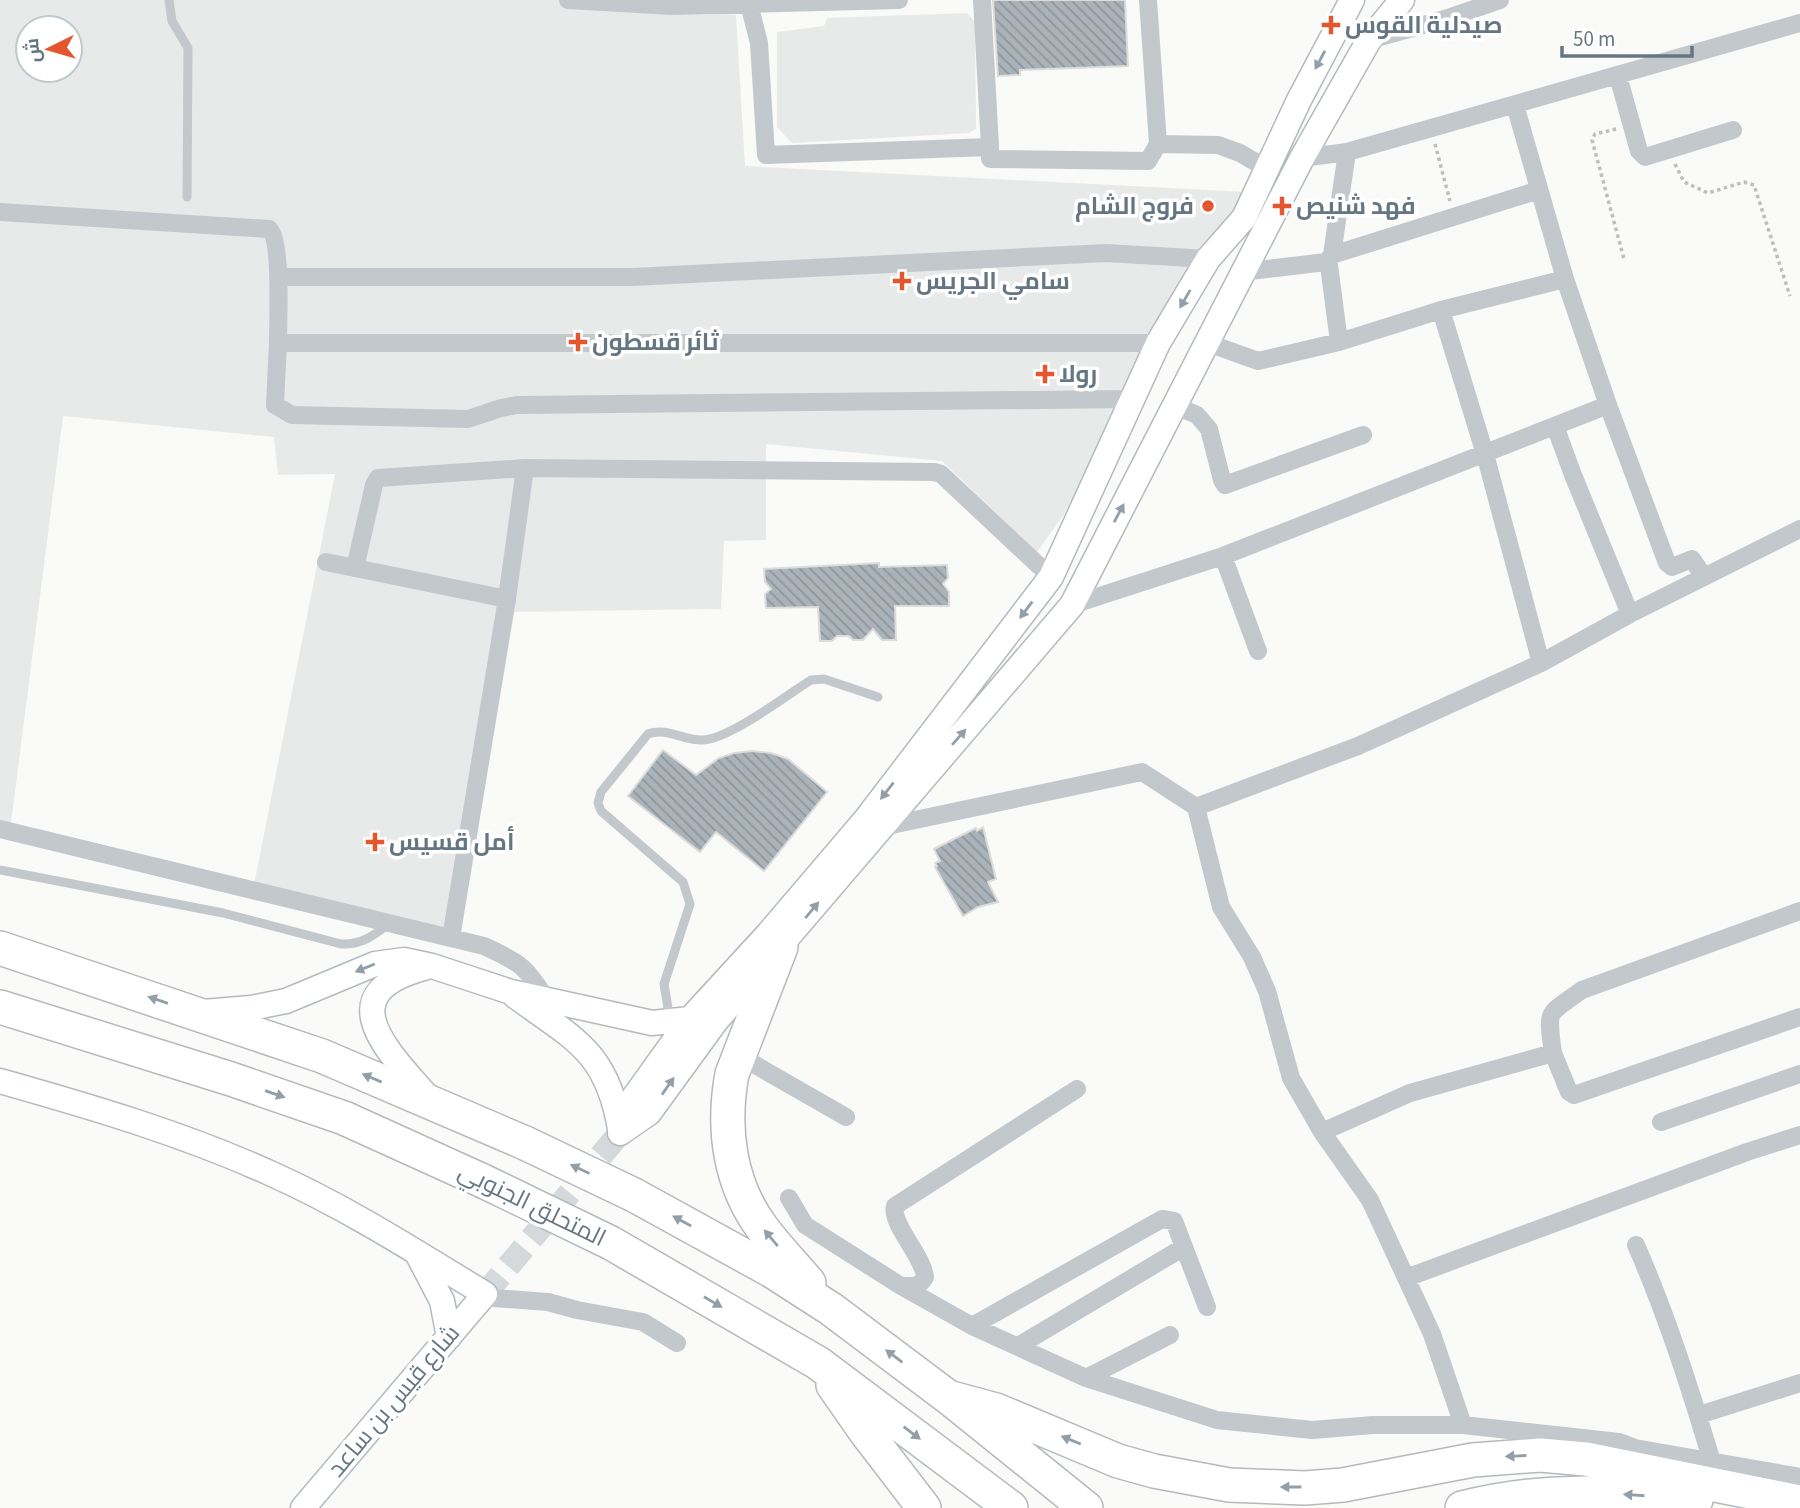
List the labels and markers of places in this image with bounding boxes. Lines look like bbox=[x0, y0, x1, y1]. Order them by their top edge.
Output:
place label: صيدلية القوس bbox=[1345, 8, 1503, 43]
marker: صيدلية القوس bbox=[1323, 17, 1339, 33]
place label: فروج الشام bbox=[1075, 189, 1194, 224]
place label: فهد شنيص bbox=[1296, 189, 1416, 224]
marker: فروج الشام bbox=[1200, 198, 1216, 214]
marker: فهد شنيص bbox=[1274, 198, 1290, 214]
place label: سامي الجريس bbox=[916, 264, 1070, 300]
marker: سامي الجريس bbox=[894, 273, 910, 289]
place label: ثائر قسطون bbox=[592, 325, 720, 360]
marker: ثائر قسطون bbox=[570, 334, 586, 350]
place label: رولا bbox=[1059, 357, 1097, 392]
marker: رولا bbox=[1037, 366, 1053, 382]
place label: أمل قسيس bbox=[389, 825, 514, 860]
marker: أمل قسيس bbox=[367, 834, 383, 850]

